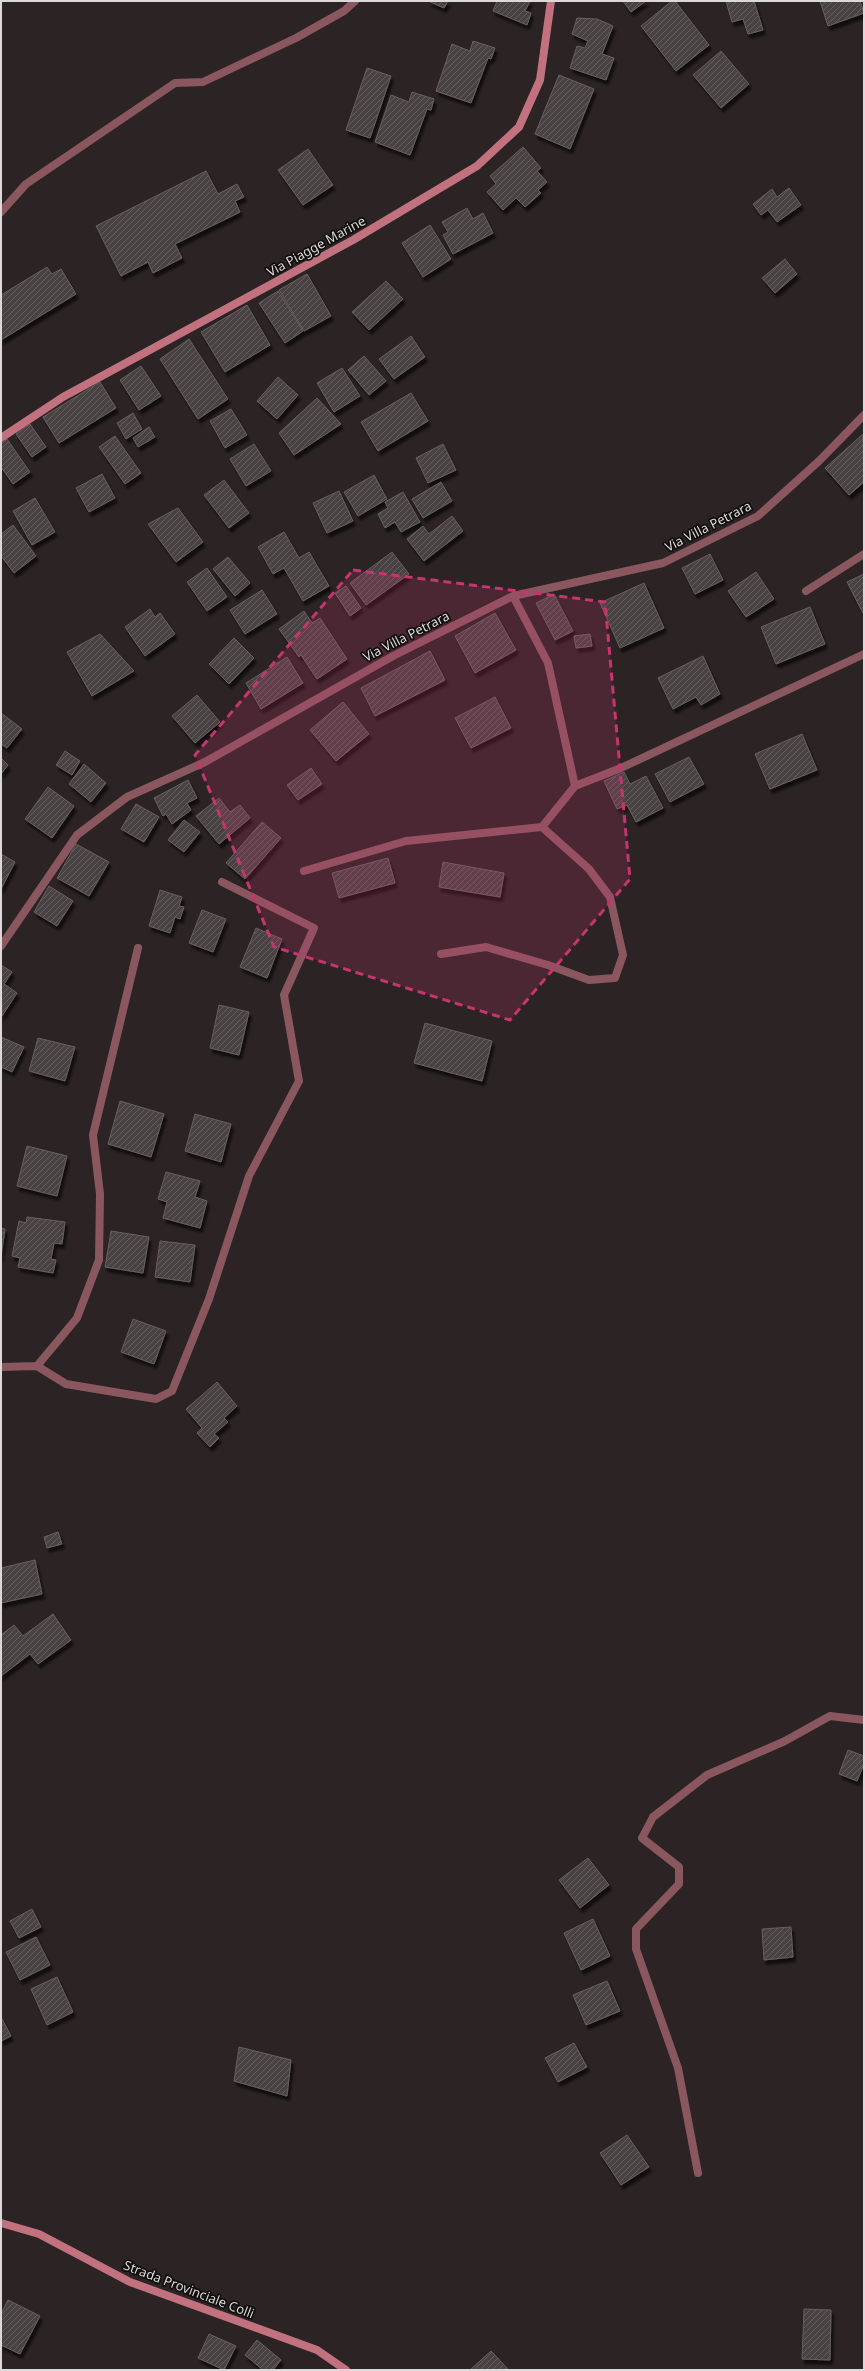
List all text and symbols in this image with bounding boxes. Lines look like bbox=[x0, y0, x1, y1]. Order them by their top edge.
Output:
street label: Via Piagge Marine bbox=[263, 211, 369, 281]
street label: Via Villa Petrara bbox=[662, 496, 754, 556]
street label: Via Villa Petrara bbox=[360, 606, 452, 666]
street label: Strada Provinciale Colli bbox=[121, 2256, 257, 2322]

